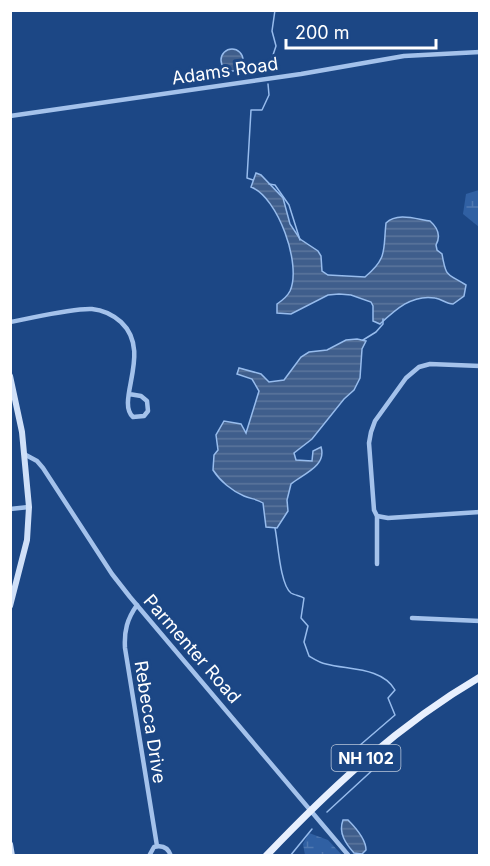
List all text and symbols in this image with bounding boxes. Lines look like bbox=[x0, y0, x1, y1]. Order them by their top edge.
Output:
scale bar bbox=[286, 12, 436, 50]
text: 200 m bbox=[295, 22, 350, 43]
street label: Adams Road bbox=[170, 53, 280, 88]
street label: Parmenter Road bbox=[140, 590, 245, 707]
street label: Rebecca Drive bbox=[130, 659, 171, 785]
road number: NH 102 bbox=[332, 745, 400, 771]

